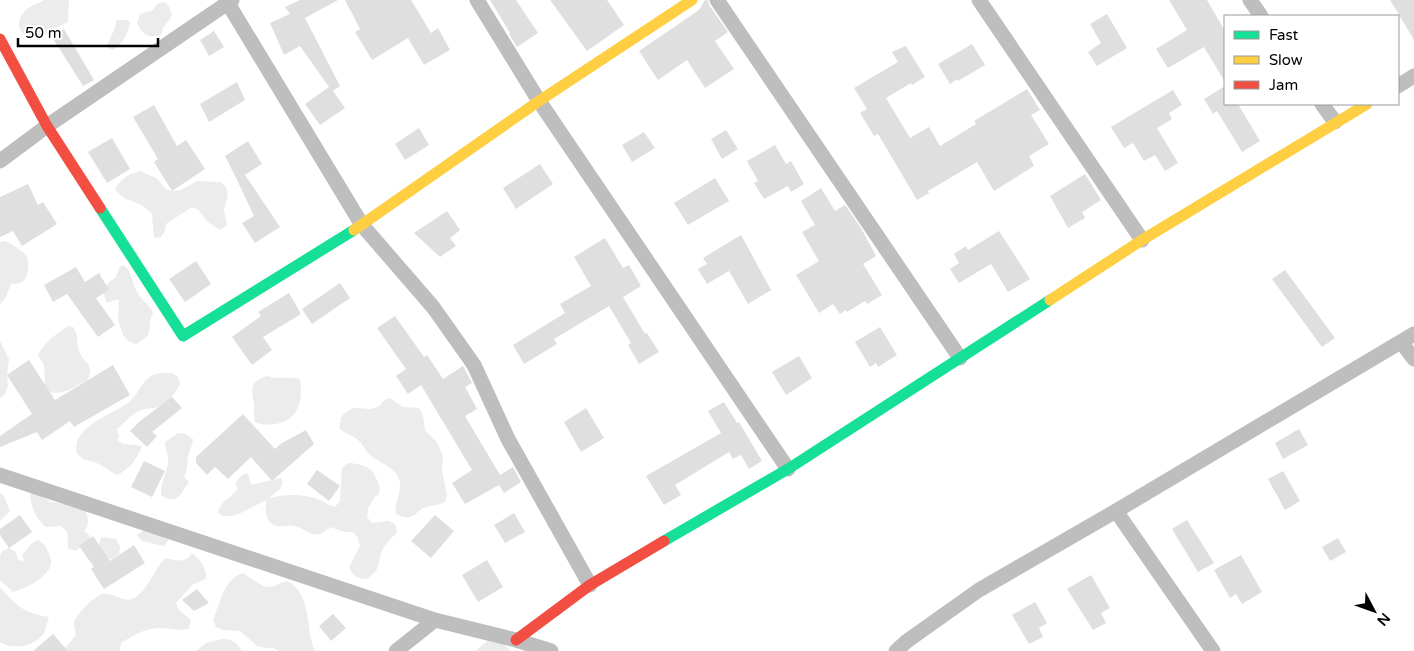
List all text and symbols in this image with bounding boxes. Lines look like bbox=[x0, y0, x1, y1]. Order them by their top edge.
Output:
scale bar bbox=[18, 15, 158, 47]
legend bbox=[1224, 15, 1399, 105]
text: 50 m bbox=[25, 24, 62, 42]
text: Fast bbox=[1269, 26, 1299, 44]
text: Slow bbox=[1269, 51, 1303, 69]
text: Jam bbox=[1269, 76, 1298, 94]
north arrow bbox=[1349, 586, 1399, 636]
text: N bbox=[1373, 609, 1394, 629]

